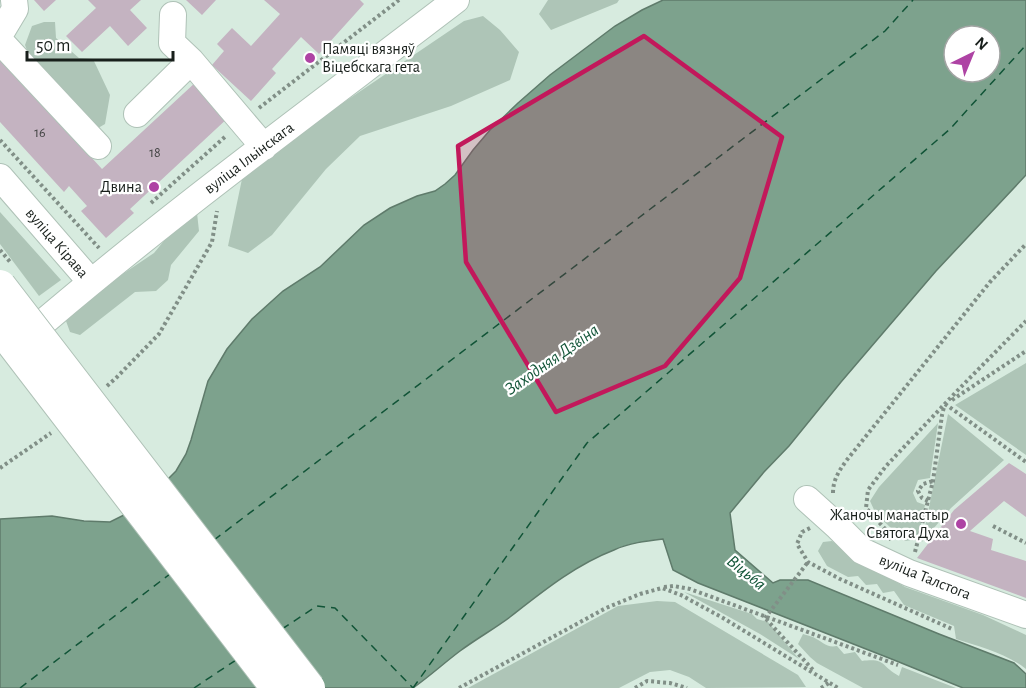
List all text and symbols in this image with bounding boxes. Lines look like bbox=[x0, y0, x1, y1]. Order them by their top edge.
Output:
scale bar bbox=[27, 24, 172, 62]
north arrow bbox=[942, 24, 1002, 84]
text: N bbox=[972, 34, 991, 53]
text: 50 m bbox=[36, 37, 70, 55]
place label: Памяці вязняў Віцебскага гета bbox=[322, 41, 420, 75]
marker: Памяці вязняў Віцебскага гета bbox=[303, 51, 317, 65]
street label: вуліца Ільінскага bbox=[201, 119, 297, 198]
house number: 16 bbox=[34, 126, 46, 140]
house number: 18 bbox=[149, 146, 161, 160]
place label: Двина bbox=[100, 179, 142, 195]
marker: Двина bbox=[147, 180, 161, 194]
street label: вуліца Кірава bbox=[22, 205, 91, 282]
water label: Заходняя Дзвіна bbox=[502, 321, 602, 399]
place label: Жаночы манастыр Святога Духа bbox=[830, 507, 949, 542]
marker: Жаночы манастыр Святога Духа bbox=[954, 517, 968, 531]
street label: вуліца Талстога bbox=[877, 551, 973, 604]
water label: Віцьба bbox=[723, 552, 769, 594]

